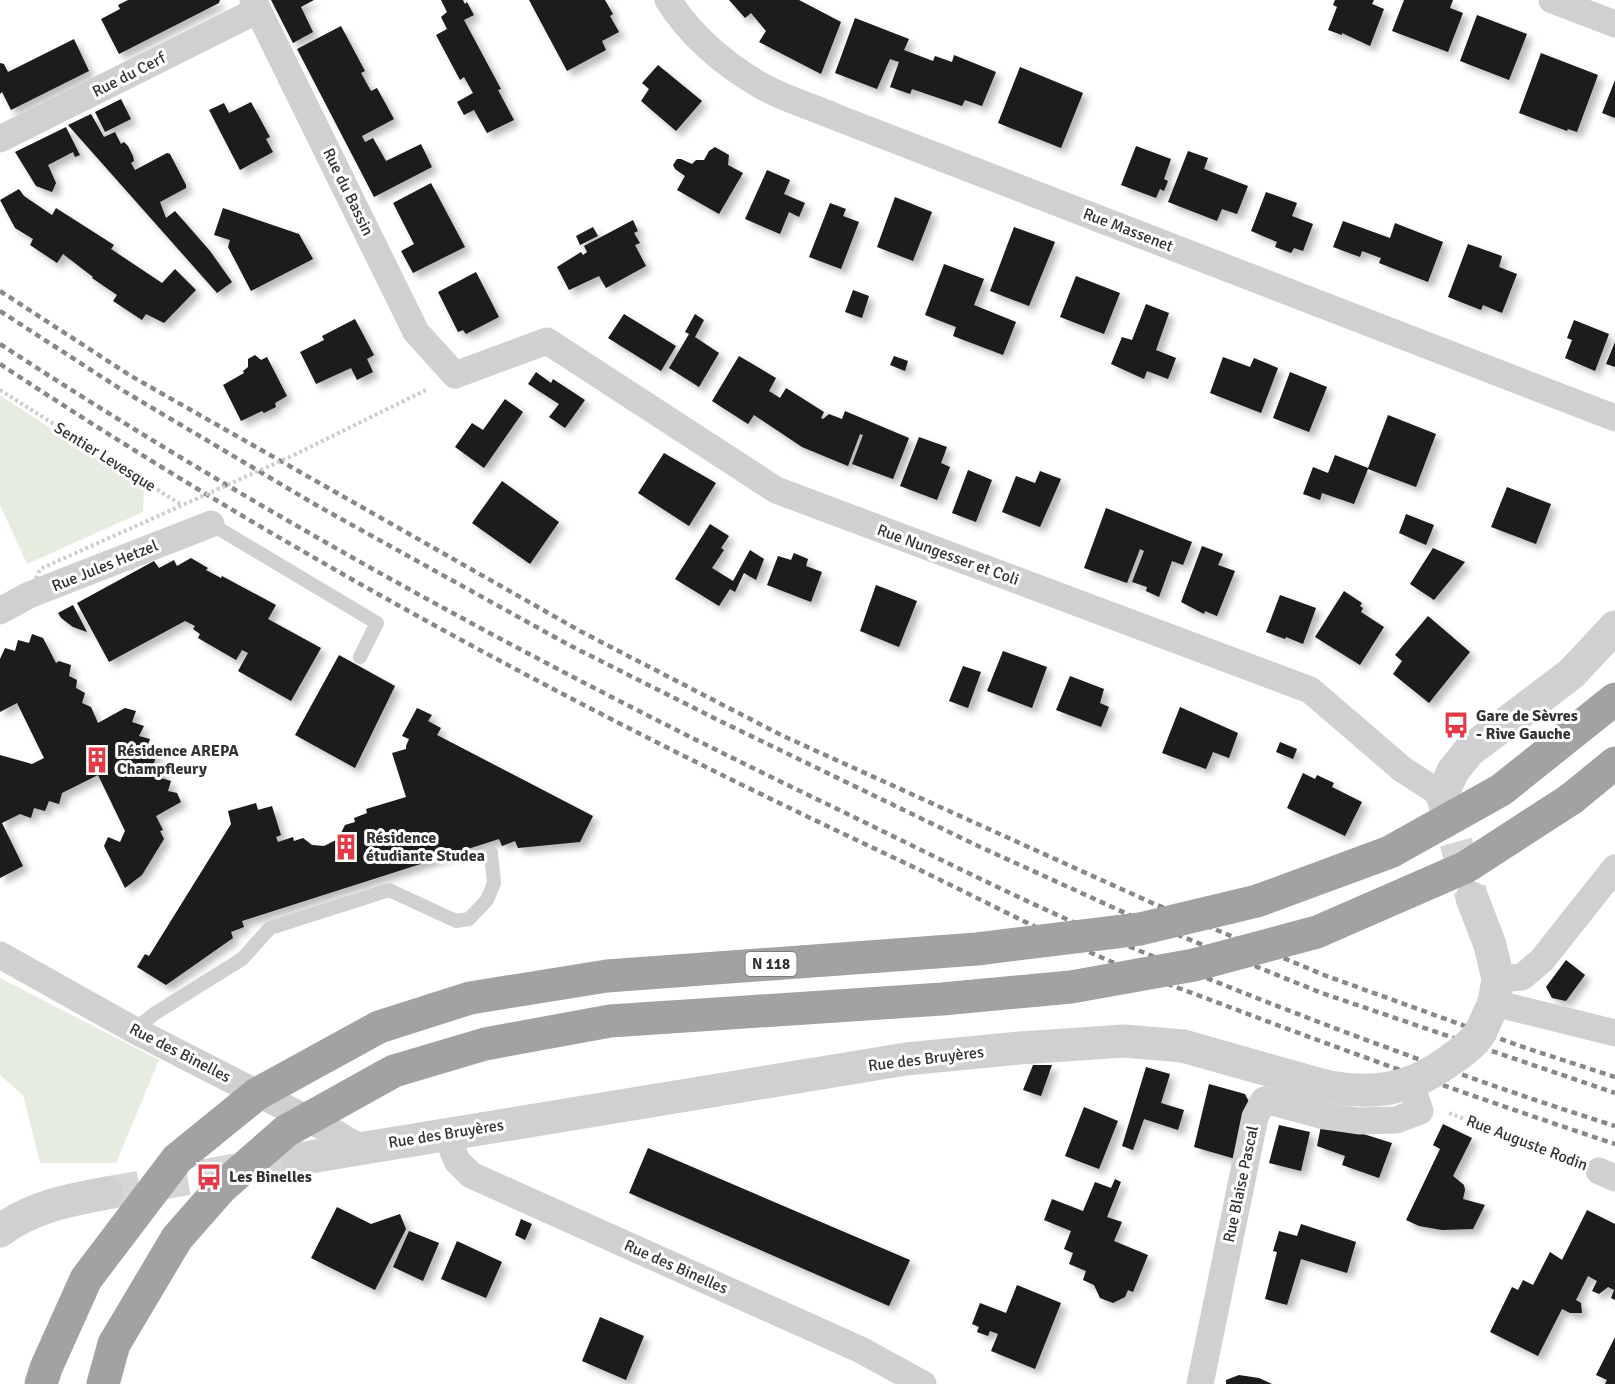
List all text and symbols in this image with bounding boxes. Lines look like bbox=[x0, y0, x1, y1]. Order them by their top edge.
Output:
street label: Rue du Cerf bbox=[89, 48, 170, 102]
street label: Rue du Bassin bbox=[318, 145, 378, 239]
street label: Rue Massenet bbox=[1080, 204, 1176, 256]
street label: Sentier Levesque bbox=[50, 418, 160, 496]
street label: Rue Nungesser et Coli bbox=[874, 520, 1022, 590]
street label: Rue Jules Hetzel bbox=[49, 535, 161, 596]
place label: Gare de Sèvres - Rive Gauche bbox=[1476, 706, 1578, 744]
bus stop icon: Gare de Sèvres - Rive Gauche bbox=[1441, 710, 1471, 740]
place label: Résidence AREPA Champfleury bbox=[117, 741, 239, 779]
building icon: Résidence AREPA Champfleury bbox=[82, 745, 112, 775]
place label: Résidence étudiante Studea bbox=[366, 828, 485, 866]
building icon: Résidence étudiante Studea bbox=[331, 832, 361, 862]
road number: N 118 bbox=[746, 952, 796, 976]
street label: Rue des Binelles bbox=[126, 1019, 234, 1087]
street label: Rue des Bruyères bbox=[867, 1042, 985, 1076]
street label: Rue Auguste Rodin bbox=[1464, 1111, 1590, 1175]
street label: Rue des Bruyères bbox=[387, 1115, 505, 1153]
street label: Rue Blaise Pascal bbox=[1219, 1123, 1263, 1244]
bus stop icon: Les Binelles bbox=[194, 1162, 224, 1192]
place label: Les Binelles bbox=[229, 1167, 312, 1187]
street label: Rue des Binelles bbox=[621, 1235, 731, 1299]

